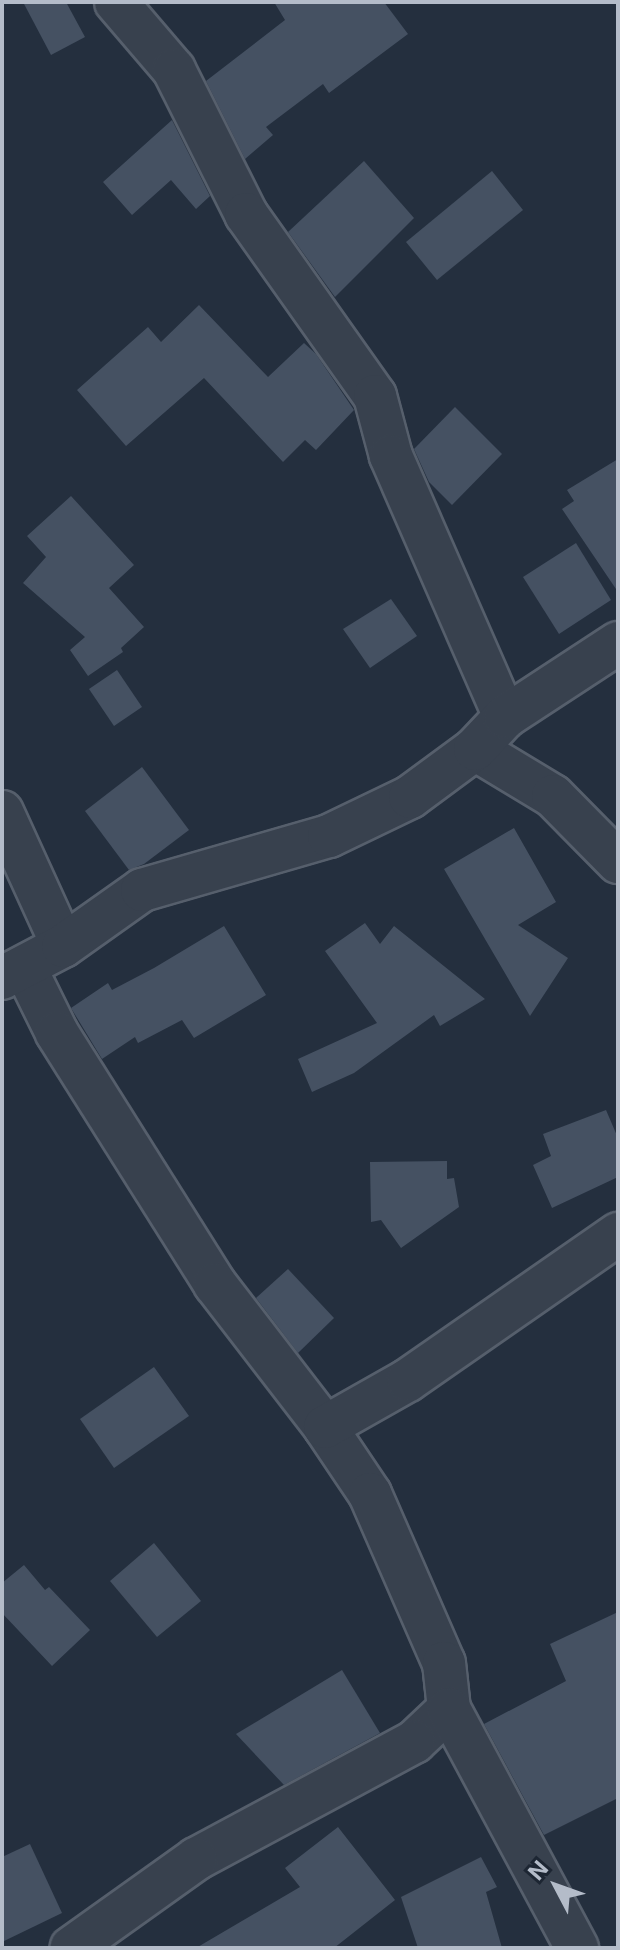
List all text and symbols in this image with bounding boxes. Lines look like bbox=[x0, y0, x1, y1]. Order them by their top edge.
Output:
north arrow bbox=[516, 1846, 596, 1926]
text: N bbox=[523, 1855, 553, 1885]

